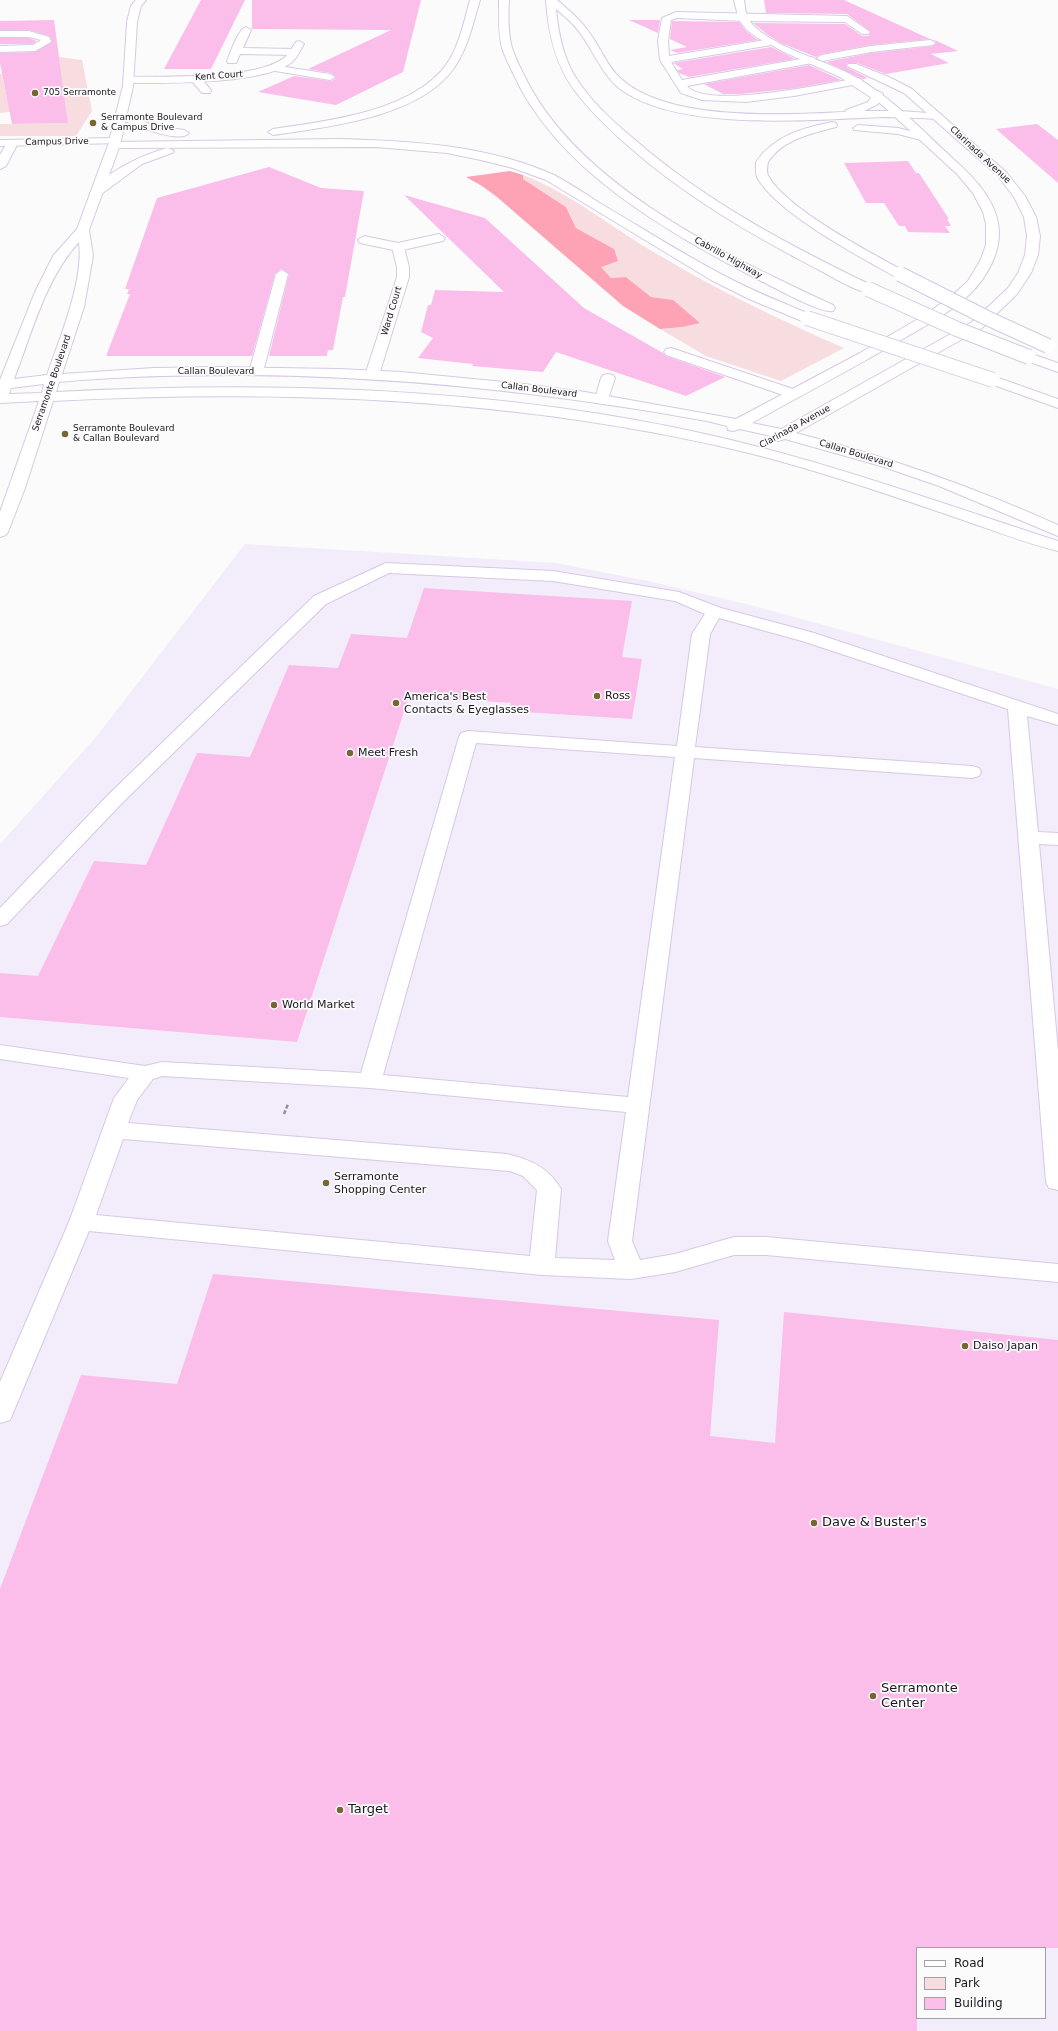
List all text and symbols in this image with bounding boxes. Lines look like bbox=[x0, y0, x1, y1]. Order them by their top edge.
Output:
street label: Kent Court bbox=[195, 69, 243, 83]
marker: 705 Serramonte bbox=[30, 88, 40, 98]
place label: 705 Serramonte bbox=[43, 88, 116, 98]
place label: Serramonte Boulevard & Campus Drive bbox=[101, 113, 202, 134]
marker: Serramonte Boulevard & Campus Drive bbox=[88, 118, 98, 128]
street label: Clarinada Avenue bbox=[947, 124, 1013, 186]
street label: Campus Drive bbox=[25, 136, 89, 148]
street label: Cabrillo Highway bbox=[692, 235, 764, 281]
street label: Ward Court bbox=[379, 285, 405, 337]
street label: Serramonte Boulevard bbox=[30, 333, 74, 433]
street label: Callan Boulevard bbox=[178, 367, 254, 377]
street label: Callan Boulevard bbox=[500, 380, 578, 400]
street label: Clarinada Avenue bbox=[758, 403, 832, 451]
place label: Serramonte Boulevard & Callan Boulevard bbox=[73, 424, 174, 445]
marker: Serramonte Boulevard & Callan Boulevard bbox=[60, 429, 70, 439]
street label: Callan Boulevard bbox=[818, 438, 894, 470]
place label: Ross bbox=[605, 689, 630, 703]
place label: America's Best Contacts & Eyeglasses bbox=[404, 690, 529, 716]
marker: Ross bbox=[592, 691, 602, 701]
marker: America's Best Contacts & Eyeglasses bbox=[391, 698, 401, 708]
place label: Meet Fresh bbox=[358, 746, 418, 760]
marker: Meet Fresh bbox=[345, 748, 355, 758]
place label: World Market bbox=[282, 998, 355, 1012]
marker: World Market bbox=[269, 1000, 279, 1010]
place label: Serramonte Shopping Center bbox=[334, 1170, 426, 1196]
marker: Serramonte Shopping Center bbox=[321, 1178, 331, 1188]
place label: Daiso Japan bbox=[973, 1339, 1038, 1353]
marker: Daiso Japan bbox=[960, 1341, 970, 1351]
place label: Dave & Buster's bbox=[822, 1515, 927, 1531]
marker: Dave & Buster's bbox=[809, 1518, 819, 1528]
place label: Serramonte Center bbox=[881, 1681, 958, 1712]
marker: Serramonte Center bbox=[868, 1691, 878, 1701]
place label: Target bbox=[348, 1802, 388, 1818]
marker: Target bbox=[335, 1805, 345, 1815]
legend bbox=[916, 1947, 1046, 2019]
text: Road bbox=[954, 1956, 984, 1970]
text: Park bbox=[954, 1976, 980, 1990]
text: Building bbox=[954, 1996, 1003, 2010]

